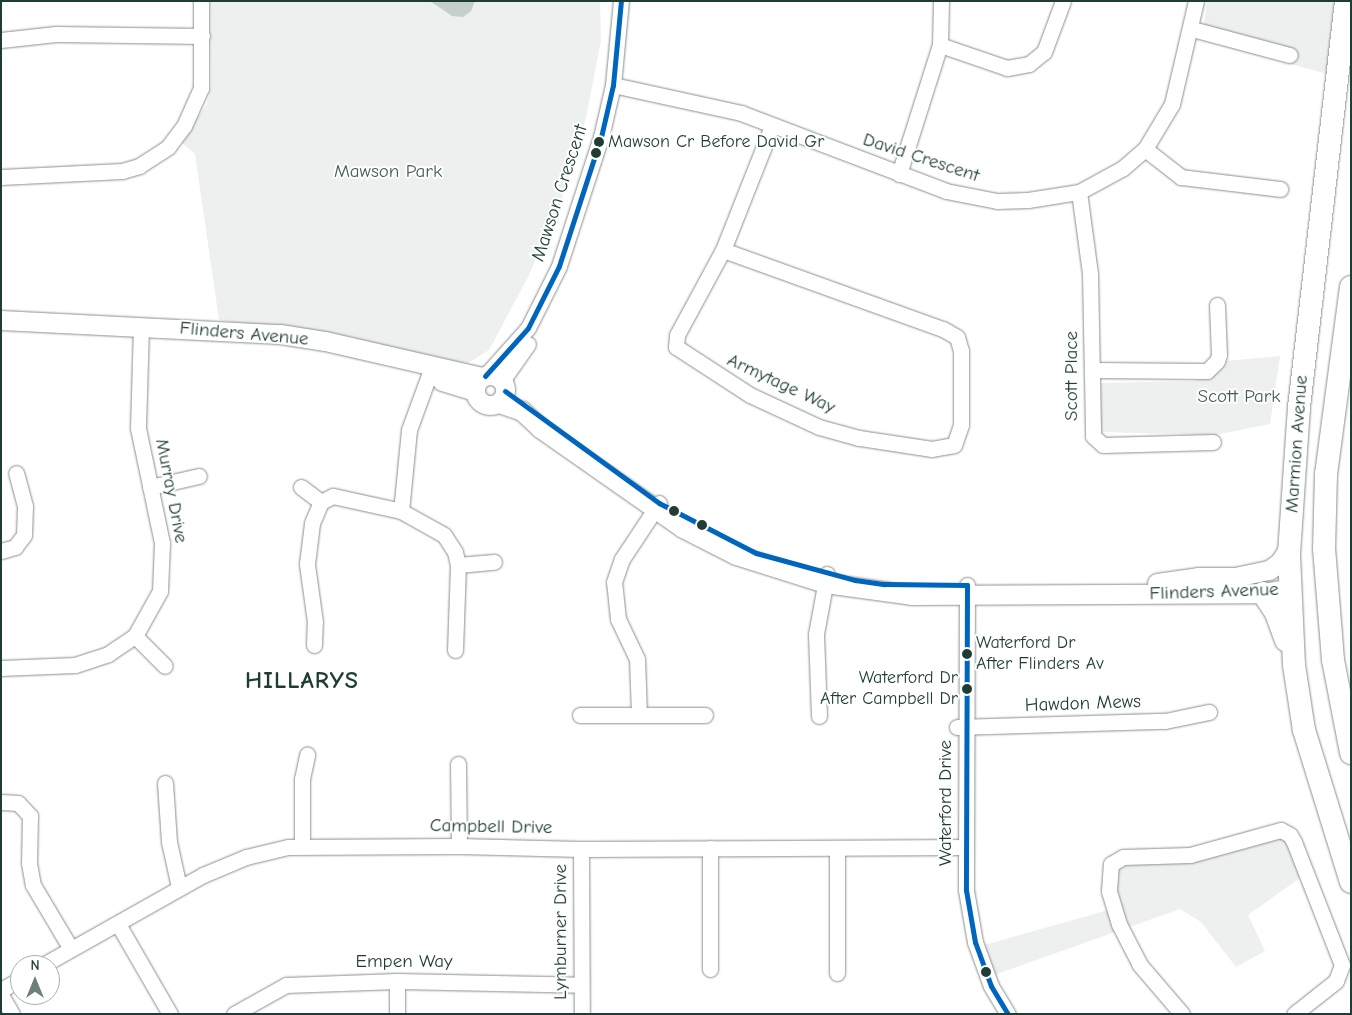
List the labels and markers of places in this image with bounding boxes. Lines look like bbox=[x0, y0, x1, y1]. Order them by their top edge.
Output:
place label: Mawson Cr Before David Gr bbox=[608, 131, 824, 153]
marker: Mawson Cr Before David Gr bbox=[594, 137, 604, 147]
unlabelled marker bbox=[591, 148, 601, 158]
unlabelled marker bbox=[669, 506, 679, 516]
unlabelled marker bbox=[697, 520, 707, 530]
place label: Waterford Dr After Flinders Av bbox=[976, 633, 1104, 676]
marker: Waterford Dr After Flinders Av bbox=[962, 649, 972, 659]
place label: Waterford Dr After Campbell Dr bbox=[820, 668, 958, 711]
marker: Waterford Dr After Campbell Dr bbox=[962, 684, 972, 694]
unlabelled marker bbox=[981, 967, 991, 977]

